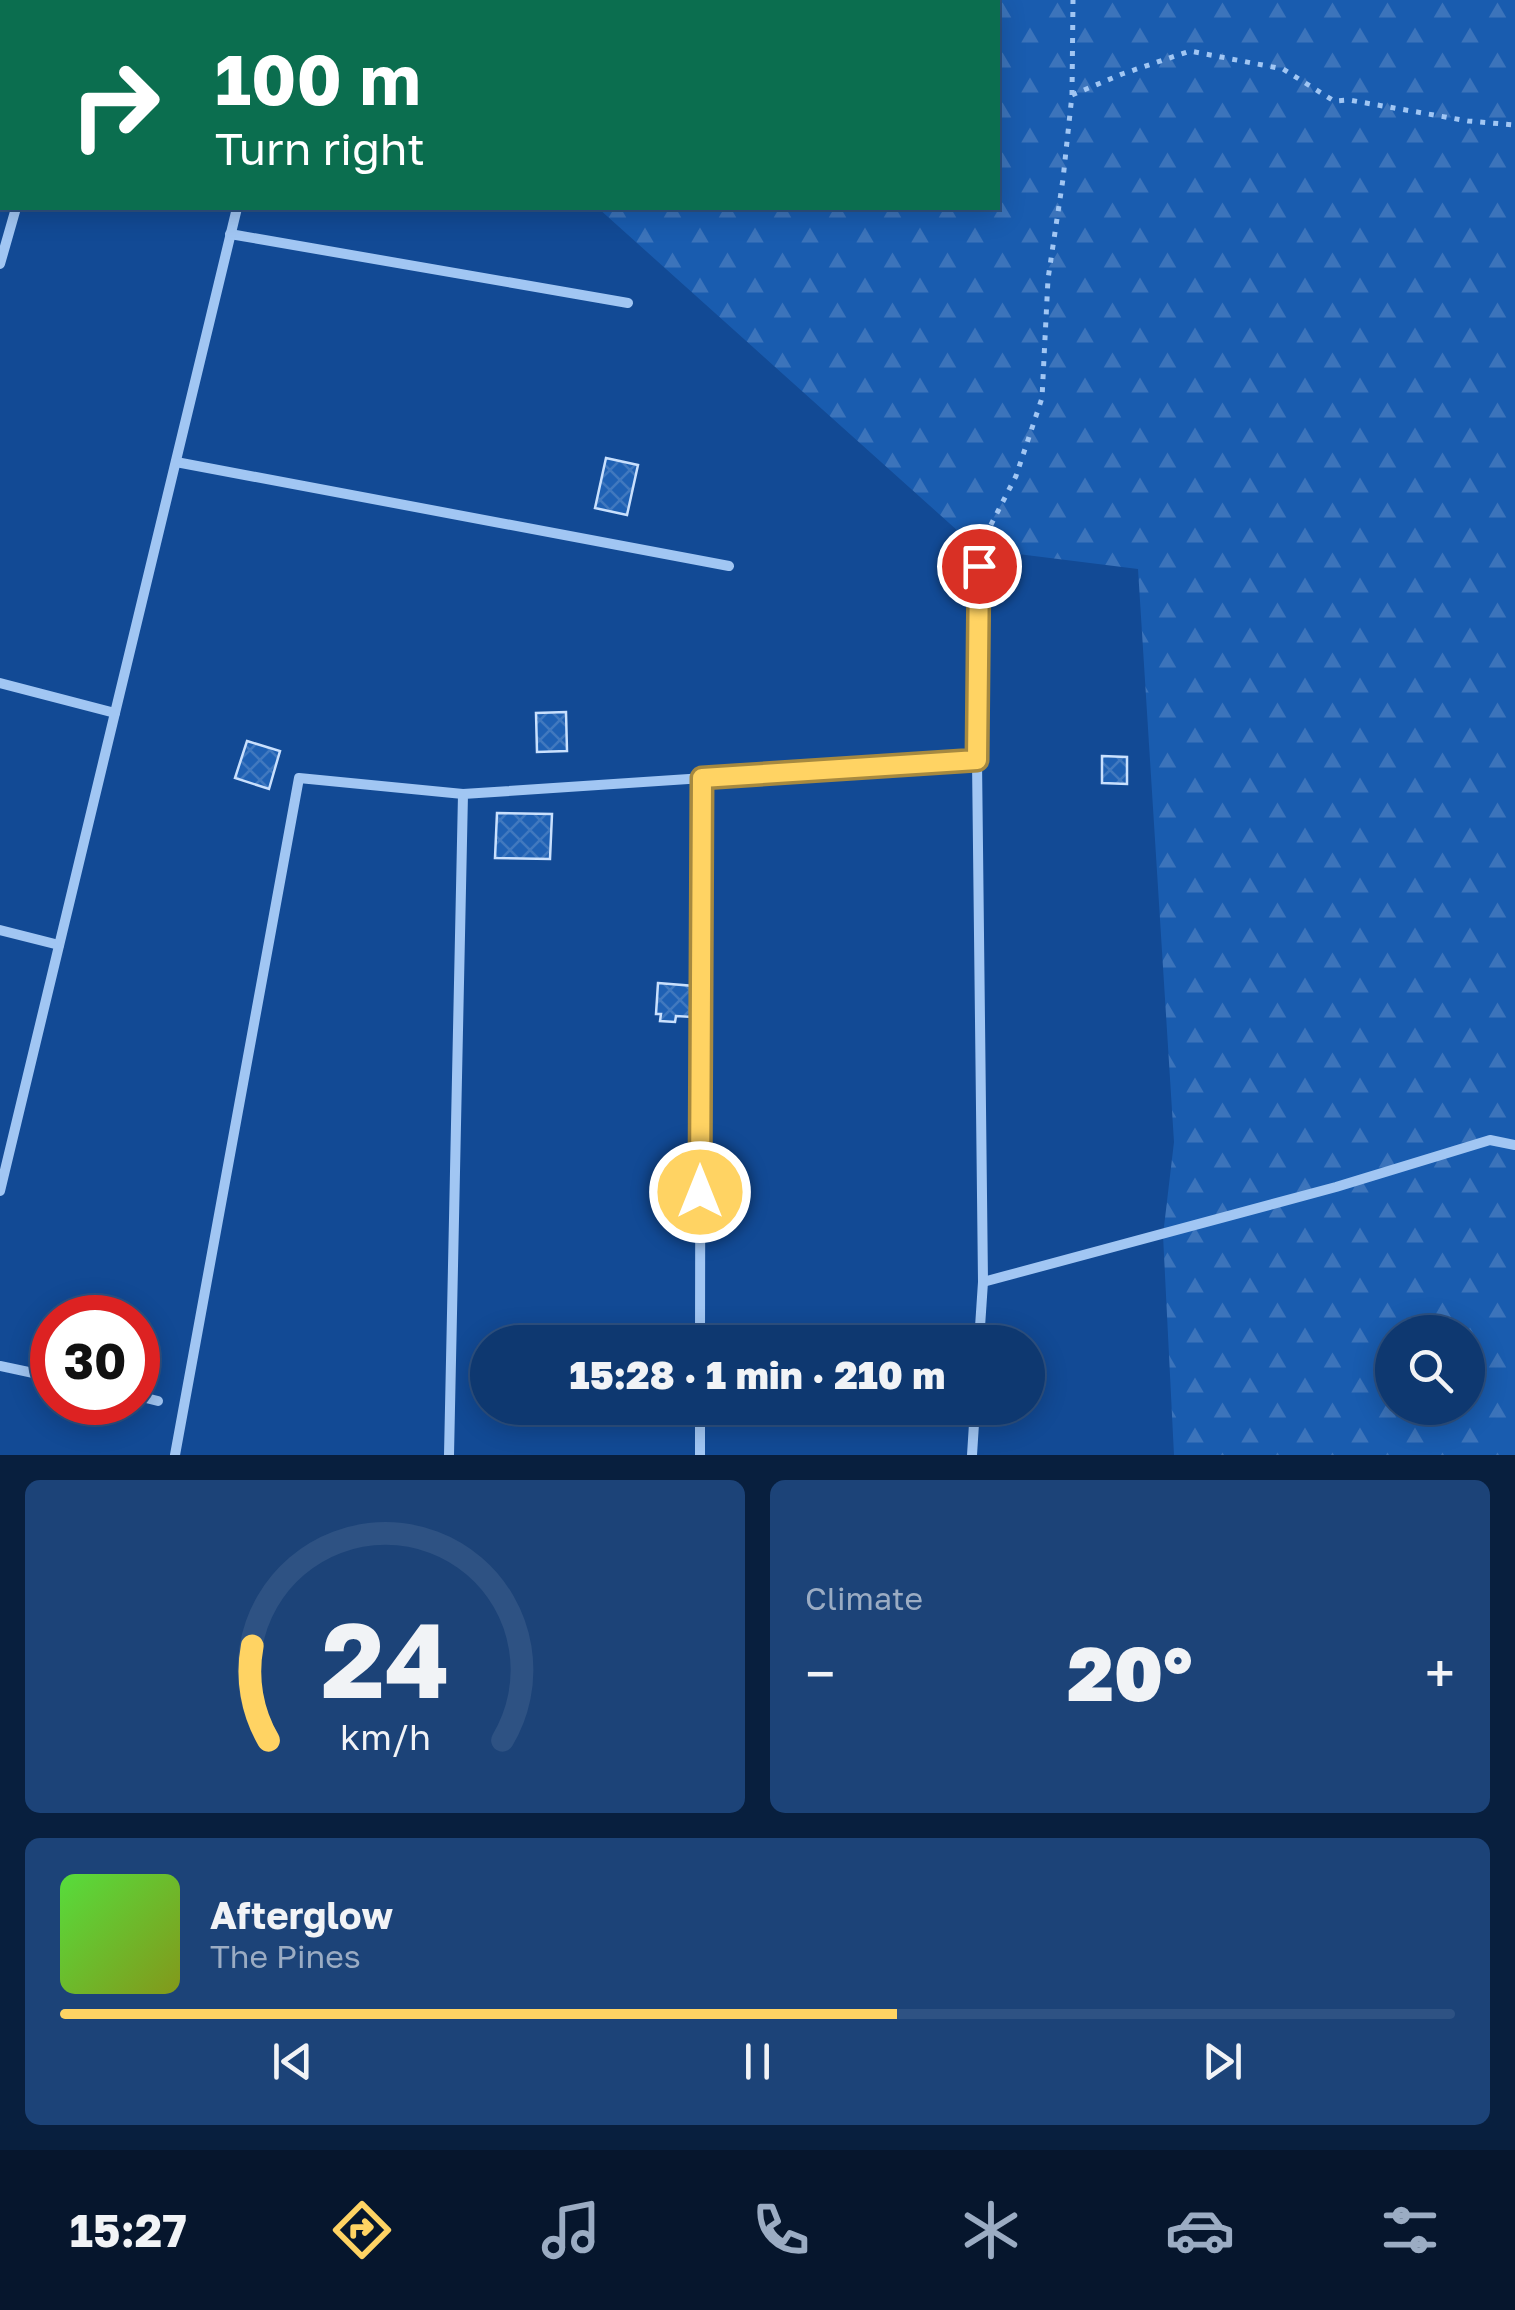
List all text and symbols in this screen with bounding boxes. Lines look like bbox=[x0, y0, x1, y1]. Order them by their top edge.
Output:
text: 100 m bbox=[215, 36, 421, 120]
icon: right bbox=[50, 40, 180, 170]
text: Turn right bbox=[215, 121, 425, 175]
pin bbox=[937, 524, 1022, 609]
icon: arrive bbox=[952, 539, 1007, 594]
position arrow bbox=[648, 1140, 752, 1244]
speed limit sign: 30 bbox=[30, 1295, 160, 1425]
map controls bbox=[1375, 1315, 1485, 1425]
button: search bbox=[1375, 1315, 1485, 1425]
text: 15:28 · 1 min · 210 m bbox=[570, 1352, 945, 1397]
text: Climate bbox=[805, 1579, 923, 1617]
text: 24 bbox=[321, 1596, 449, 1721]
text: 20° bbox=[1067, 1627, 1193, 1718]
text: − bbox=[805, 1640, 835, 1706]
text: + bbox=[1425, 1640, 1455, 1706]
text: km/h bbox=[340, 1715, 430, 1758]
text: Afterglow bbox=[210, 1892, 393, 1937]
text: The Pines bbox=[210, 1937, 361, 1975]
icon: previous bbox=[265, 2034, 320, 2089]
icon: pause bbox=[730, 2034, 785, 2089]
icon: next bbox=[1195, 2034, 1250, 2089]
icon: directions bbox=[327, 2195, 397, 2265]
icon: music bbox=[536, 2195, 606, 2265]
icon: phone bbox=[746, 2195, 816, 2265]
icon: climate bbox=[956, 2195, 1026, 2265]
icon: car bbox=[1165, 2195, 1235, 2265]
icon: filters bbox=[1375, 2195, 1445, 2265]
text: 15:27 bbox=[70, 2203, 187, 2257]

